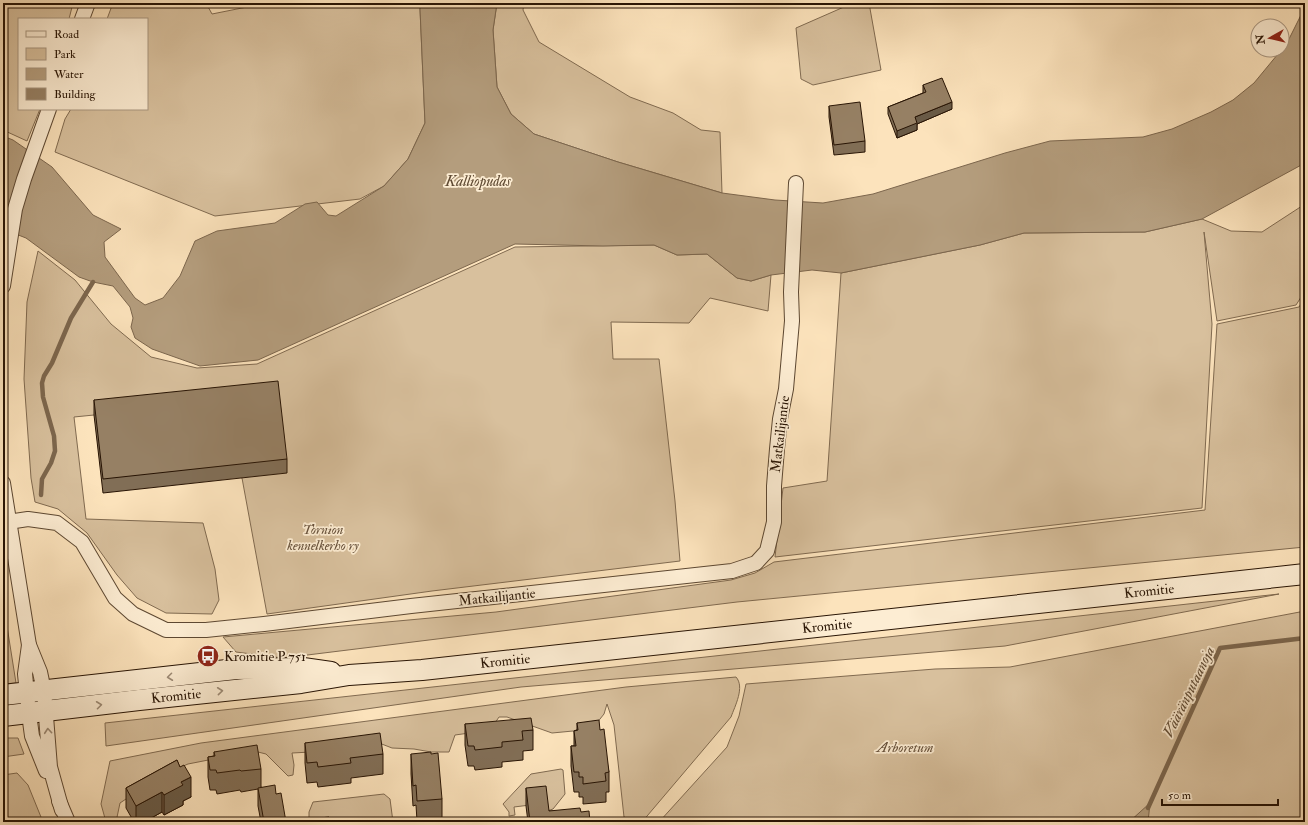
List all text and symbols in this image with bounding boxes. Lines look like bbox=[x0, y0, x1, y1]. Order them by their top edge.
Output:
legend bbox=[18, 18, 148, 110]
north arrow bbox=[1250, 18, 1290, 58]
text: Road bbox=[54, 27, 79, 42]
text: N bbox=[1253, 32, 1268, 46]
text: Park bbox=[54, 47, 76, 62]
text: Water bbox=[53, 67, 84, 82]
text: Building bbox=[54, 87, 97, 102]
water label: Kalliopudas bbox=[444, 172, 512, 191]
street label: Matkailijantie bbox=[767, 394, 793, 473]
park label: Tornion kennelkerho ry bbox=[286, 521, 359, 554]
street label: Kromitie bbox=[1123, 580, 1175, 602]
street label: Matkailijantie bbox=[458, 584, 536, 609]
street label: Kromitie bbox=[801, 615, 853, 637]
bus stop icon: Kromitie P 751 bbox=[195, 643, 221, 669]
water label: Vääränputaanoja bbox=[1159, 643, 1219, 741]
place label: Kromitie P 751 bbox=[224, 648, 306, 665]
street label: Kromitie bbox=[479, 650, 531, 672]
one-way arrow bbox=[167, 672, 173, 681]
street label: Kromitie bbox=[150, 685, 202, 707]
one-way arrow bbox=[217, 687, 223, 696]
one-way arrow bbox=[96, 701, 102, 710]
one-way arrow bbox=[43, 728, 52, 734]
park label: Arboretum bbox=[875, 739, 933, 756]
scale bar bbox=[1162, 781, 1278, 807]
text: 50 m bbox=[1168, 788, 1192, 803]

